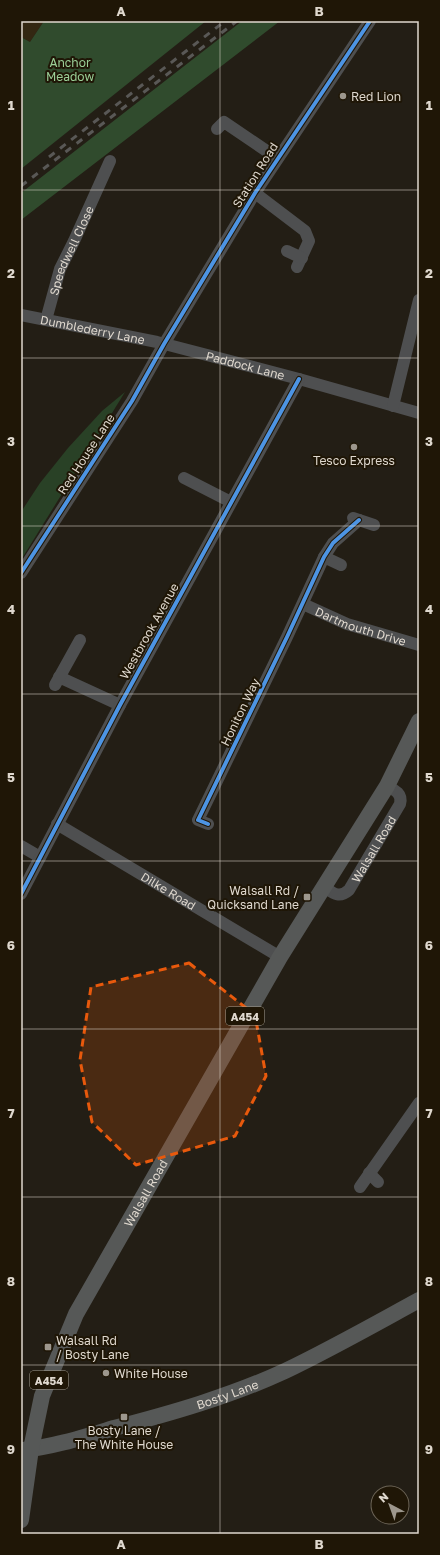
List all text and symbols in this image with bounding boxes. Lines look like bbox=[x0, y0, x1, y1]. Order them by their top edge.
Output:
text: A bbox=[116, 3, 126, 19]
text: B bbox=[314, 3, 324, 19]
park label: Anchor Meadow bbox=[46, 55, 94, 84]
place label: Red Lion bbox=[351, 89, 401, 104]
marker: Red Lion bbox=[338, 91, 348, 101]
text: 1 bbox=[8, 97, 15, 113]
text: 1 bbox=[426, 97, 433, 113]
street label: Station Road bbox=[229, 140, 281, 210]
street label: Speedwell Close bbox=[46, 203, 96, 297]
text: 2 bbox=[7, 265, 15, 281]
text: 2 bbox=[425, 265, 433, 281]
street label: Dumblederry Lane bbox=[39, 312, 146, 347]
street label: Paddock Lane bbox=[204, 348, 286, 383]
street label: Red House Lane bbox=[54, 411, 118, 497]
text: 3 bbox=[7, 433, 15, 449]
text: 3 bbox=[425, 433, 433, 449]
marker: Tesco Express bbox=[349, 442, 359, 452]
place label: Tesco Express bbox=[313, 453, 395, 468]
street label: Westbrook Avenue bbox=[116, 580, 182, 682]
text: 4 bbox=[7, 601, 15, 617]
text: 4 bbox=[425, 601, 433, 617]
street label: Dartmouth Drive bbox=[313, 603, 408, 648]
street label: Honiton Way bbox=[217, 675, 263, 748]
text: 5 bbox=[7, 769, 15, 785]
text: 5 bbox=[425, 769, 433, 785]
street label: Walsall Road bbox=[348, 813, 399, 885]
street label: Dilke Road bbox=[138, 868, 199, 913]
place label: Walsall Rd / Quicksand Lane bbox=[207, 883, 299, 912]
marker: Walsall Rd / Quicksand Lane bbox=[302, 892, 312, 902]
text: 6 bbox=[7, 937, 15, 953]
text: 6 bbox=[425, 937, 433, 953]
road number: A454 bbox=[226, 1007, 264, 1025]
text: 7 bbox=[7, 1105, 15, 1121]
text: 7 bbox=[425, 1105, 433, 1121]
street label: Walsall Road bbox=[120, 1157, 170, 1229]
text: 8 bbox=[7, 1273, 15, 1289]
text: 8 bbox=[425, 1273, 433, 1289]
place label: Walsall Rd / Bosty Lane bbox=[56, 1333, 129, 1362]
marker: Walsall Rd / Bosty Lane bbox=[43, 1342, 53, 1352]
place label: White House bbox=[114, 1366, 188, 1381]
marker: White House bbox=[101, 1368, 111, 1378]
road number: A454 bbox=[30, 1371, 68, 1389]
street label: Bosty Lane bbox=[194, 1376, 260, 1412]
marker: Bosty Lane / The White House bbox=[119, 1412, 129, 1422]
place label: Bosty Lane / The White House bbox=[75, 1423, 173, 1452]
text: 9 bbox=[7, 1441, 15, 1457]
text: 9 bbox=[425, 1441, 433, 1457]
north arrow bbox=[370, 1485, 410, 1525]
text: N bbox=[376, 1489, 391, 1505]
text: A bbox=[116, 1536, 126, 1552]
text: B bbox=[314, 1536, 324, 1552]

